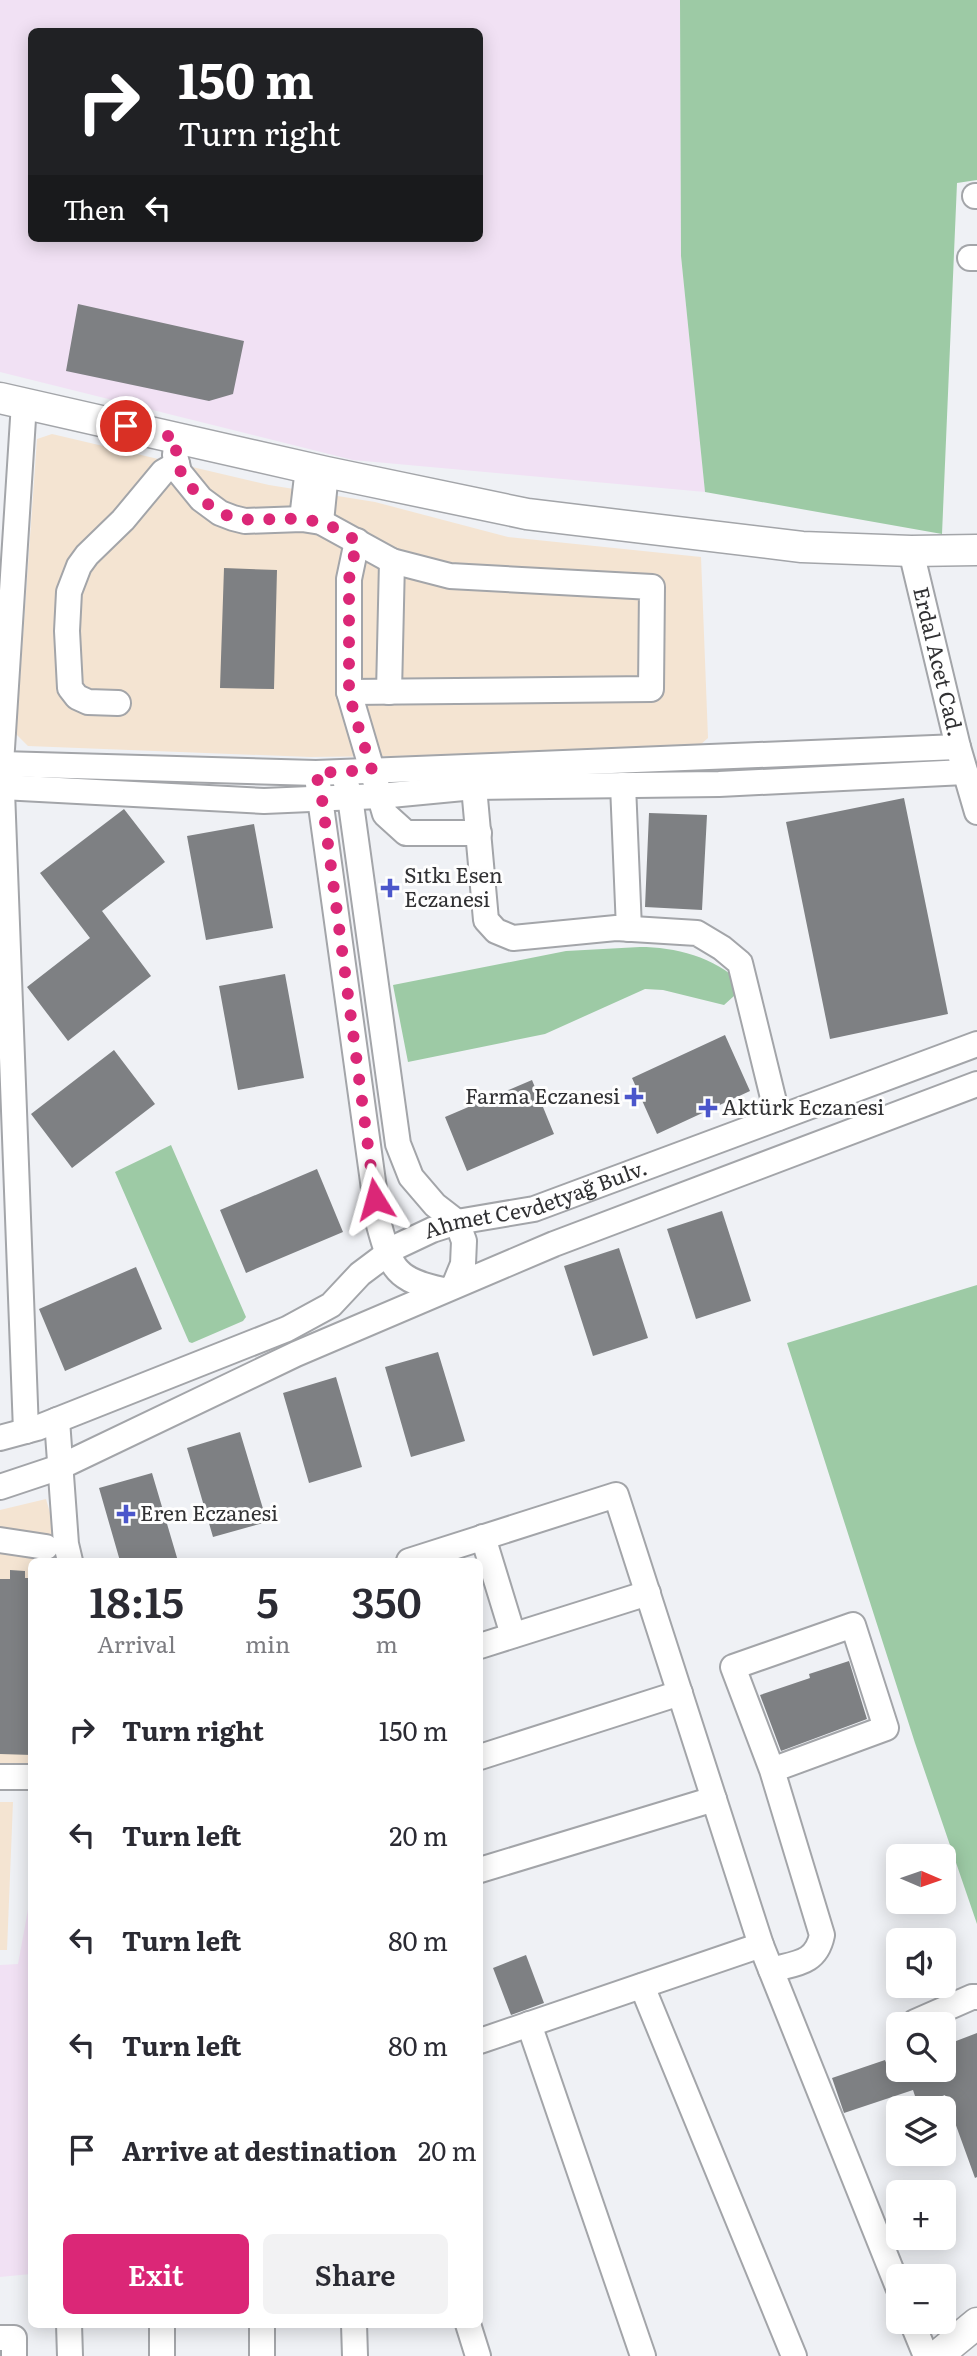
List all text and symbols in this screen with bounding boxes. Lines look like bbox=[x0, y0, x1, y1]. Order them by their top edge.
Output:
text: 150 m bbox=[178, 41, 314, 114]
icon: right bbox=[63, 56, 154, 147]
text: Turn right bbox=[178, 108, 340, 156]
text: Then bbox=[63, 189, 125, 228]
icon: left bbox=[139, 189, 177, 227]
pin bbox=[96, 396, 156, 456]
icon: arrive bbox=[107, 407, 145, 445]
street label: Erdal Acet Cad. bbox=[907, 583, 973, 739]
place label: Sıtkı Esen Eczanesi bbox=[404, 858, 503, 913]
marker: Sıtkı Esen Eczanesi bbox=[382, 880, 398, 896]
place label: Farma Eczanesi bbox=[465, 1079, 620, 1110]
marker: Farma Eczanesi bbox=[626, 1089, 642, 1105]
place label: Aktürk Eczanesi bbox=[722, 1090, 884, 1121]
marker: Aktürk Eczanesi bbox=[700, 1100, 716, 1116]
street label: Ahmet Cevdetyağ Bulv. bbox=[419, 1150, 651, 1245]
position arrow bbox=[338, 1162, 412, 1236]
place label: Eren Eczanesi bbox=[140, 1496, 278, 1527]
marker: Eren Eczanesi bbox=[118, 1506, 134, 1522]
text: 18:15 bbox=[89, 1569, 184, 1631]
text: 5 bbox=[257, 1569, 279, 1631]
text: 350 bbox=[351, 1569, 422, 1631]
text: Arrival bbox=[97, 1626, 176, 1660]
text: min bbox=[245, 1626, 290, 1660]
text: m bbox=[375, 1626, 398, 1660]
text: Turn right bbox=[122, 1710, 264, 1749]
text: 150 m bbox=[379, 1710, 448, 1749]
icon: right bbox=[63, 1711, 101, 1749]
text: Turn left bbox=[122, 1815, 241, 1854]
text: 20 m bbox=[389, 1815, 448, 1854]
icon: left bbox=[63, 1816, 101, 1854]
north arrow bbox=[886, 1844, 956, 1914]
map controls bbox=[886, 1844, 956, 2334]
text: Turn left bbox=[122, 1920, 241, 1959]
text: 80 m bbox=[388, 1920, 448, 1959]
icon: left bbox=[63, 1921, 101, 1959]
button: sound bbox=[886, 1928, 956, 1998]
button: search bbox=[886, 2012, 956, 2082]
text: Turn left bbox=[122, 2025, 241, 2064]
text: 80 m bbox=[388, 2025, 448, 2064]
icon: left bbox=[63, 2026, 101, 2064]
button: layers bbox=[886, 2096, 956, 2166]
text: Arrive at destination bbox=[122, 2130, 397, 2169]
text: 20 m bbox=[418, 2130, 477, 2169]
icon: arrive bbox=[63, 2131, 101, 2169]
button: + bbox=[886, 2180, 956, 2250]
button: Exit bbox=[63, 2234, 249, 2314]
button: Share bbox=[263, 2234, 448, 2314]
button: − bbox=[886, 2264, 956, 2334]

